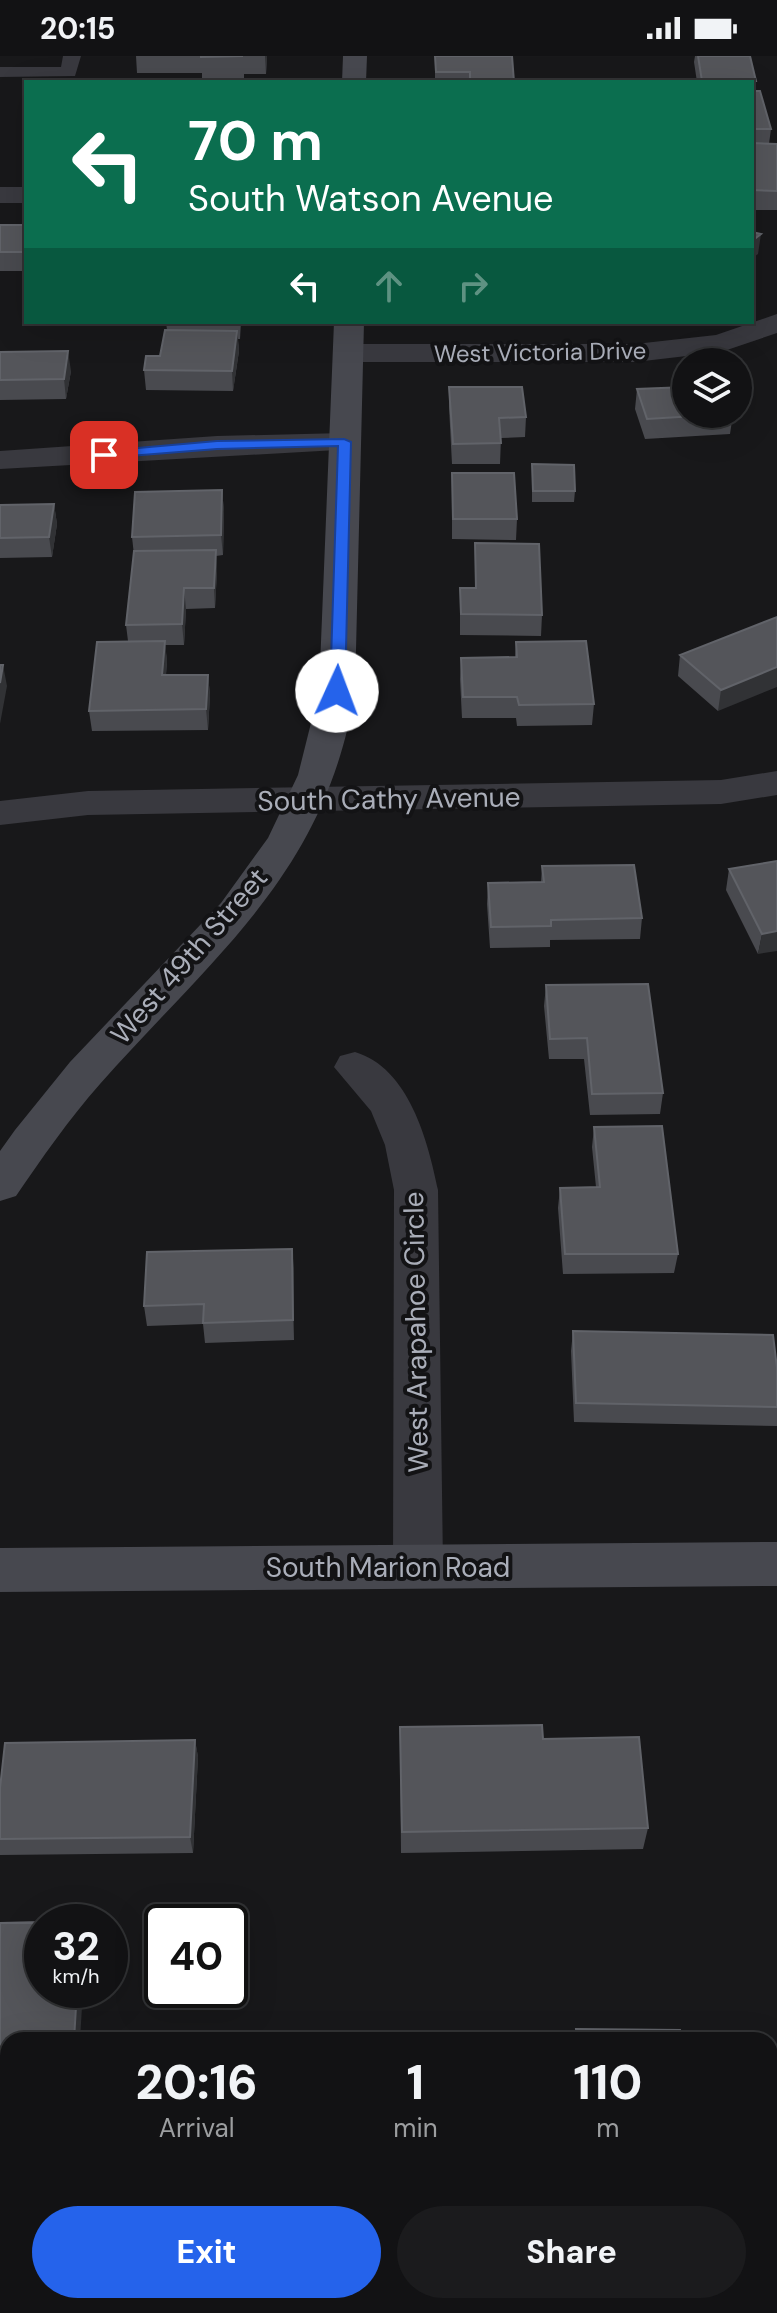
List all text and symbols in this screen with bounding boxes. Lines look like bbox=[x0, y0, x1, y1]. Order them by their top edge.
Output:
text: 20:15 bbox=[40, 9, 116, 48]
text: 70 m bbox=[188, 104, 323, 177]
icon: left bbox=[56, 112, 160, 216]
text: South Watson Avenue bbox=[188, 175, 554, 222]
icon: left bbox=[283, 264, 327, 308]
icon: ahead bbox=[367, 264, 411, 308]
icon: right bbox=[451, 264, 495, 308]
street label: West Victoria Drive bbox=[434, 335, 646, 369]
map controls bbox=[672, 348, 752, 428]
button: layers bbox=[672, 348, 752, 428]
pin bbox=[70, 421, 138, 489]
icon: arrive bbox=[82, 433, 126, 477]
position arrow bbox=[295, 649, 379, 733]
street label: South Cathy Avenue bbox=[257, 778, 521, 820]
street label: West 49th Street bbox=[102, 860, 276, 1052]
street label: West Arapahoe Circle bbox=[395, 1191, 437, 1473]
street label: South Marion Road bbox=[266, 1549, 510, 1586]
speed limit sign: 40 bbox=[144, 1904, 248, 2008]
text: 32 bbox=[52, 1920, 100, 1972]
text: km/h bbox=[52, 1963, 100, 1989]
text: 20:16 bbox=[136, 2051, 258, 2114]
text: 1 bbox=[407, 2051, 424, 2114]
text: 110 bbox=[573, 2051, 642, 2114]
text: Arrival bbox=[159, 2111, 234, 2145]
text: min bbox=[393, 2111, 438, 2145]
text: m bbox=[596, 2111, 619, 2145]
button: Exit bbox=[32, 2206, 381, 2298]
button: Share bbox=[397, 2206, 746, 2298]

